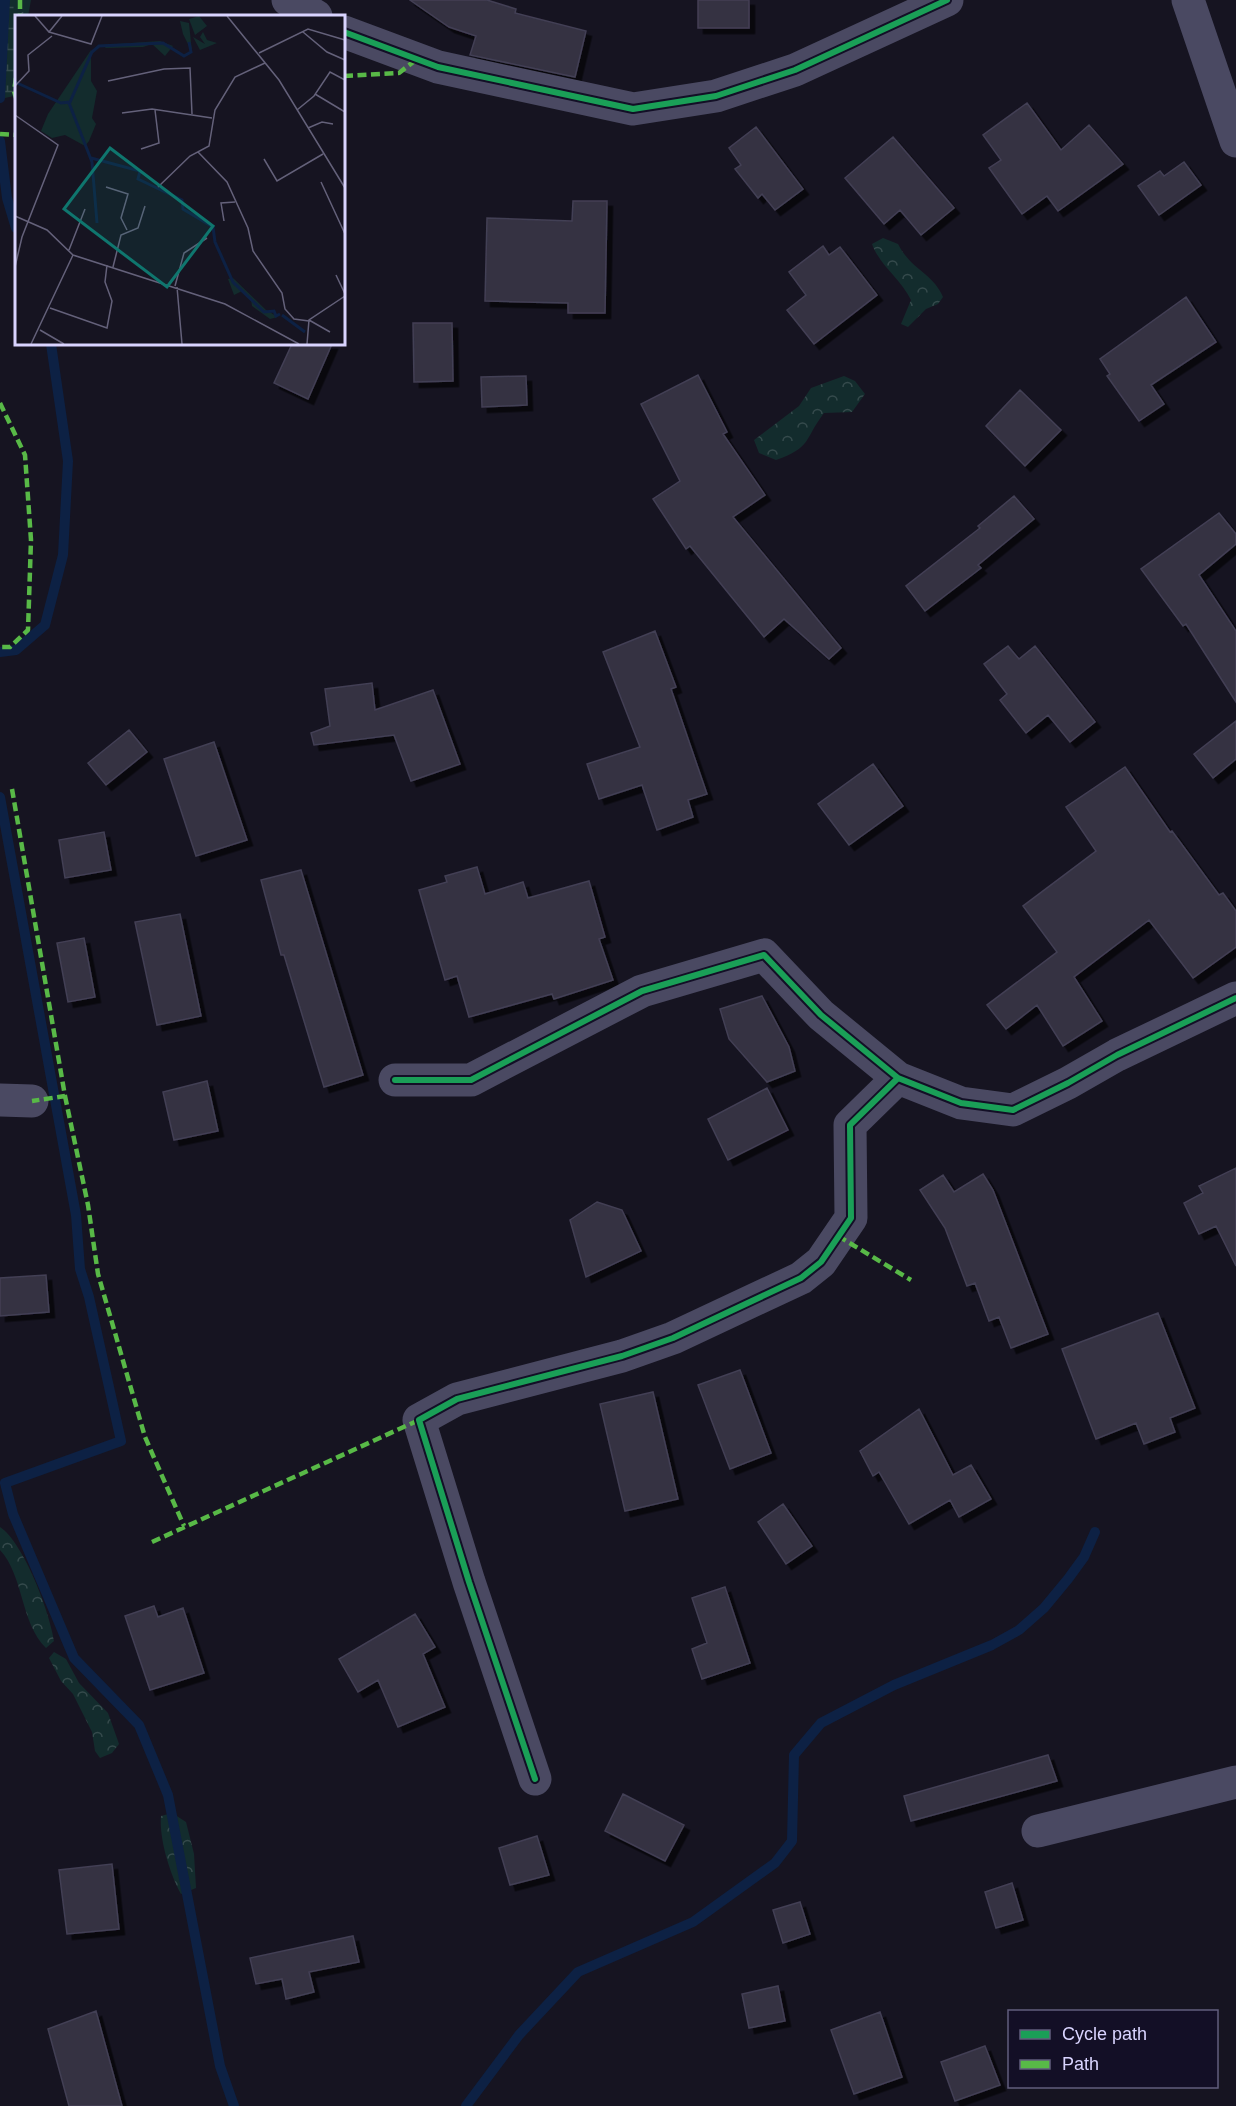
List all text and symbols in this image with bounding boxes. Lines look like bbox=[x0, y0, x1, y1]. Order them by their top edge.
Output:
inset map bbox=[15, 15, 345, 345]
legend bbox=[1008, 2010, 1218, 2088]
text: Cycle path bbox=[1062, 2024, 1147, 2044]
text: Path bbox=[1062, 2054, 1099, 2074]

